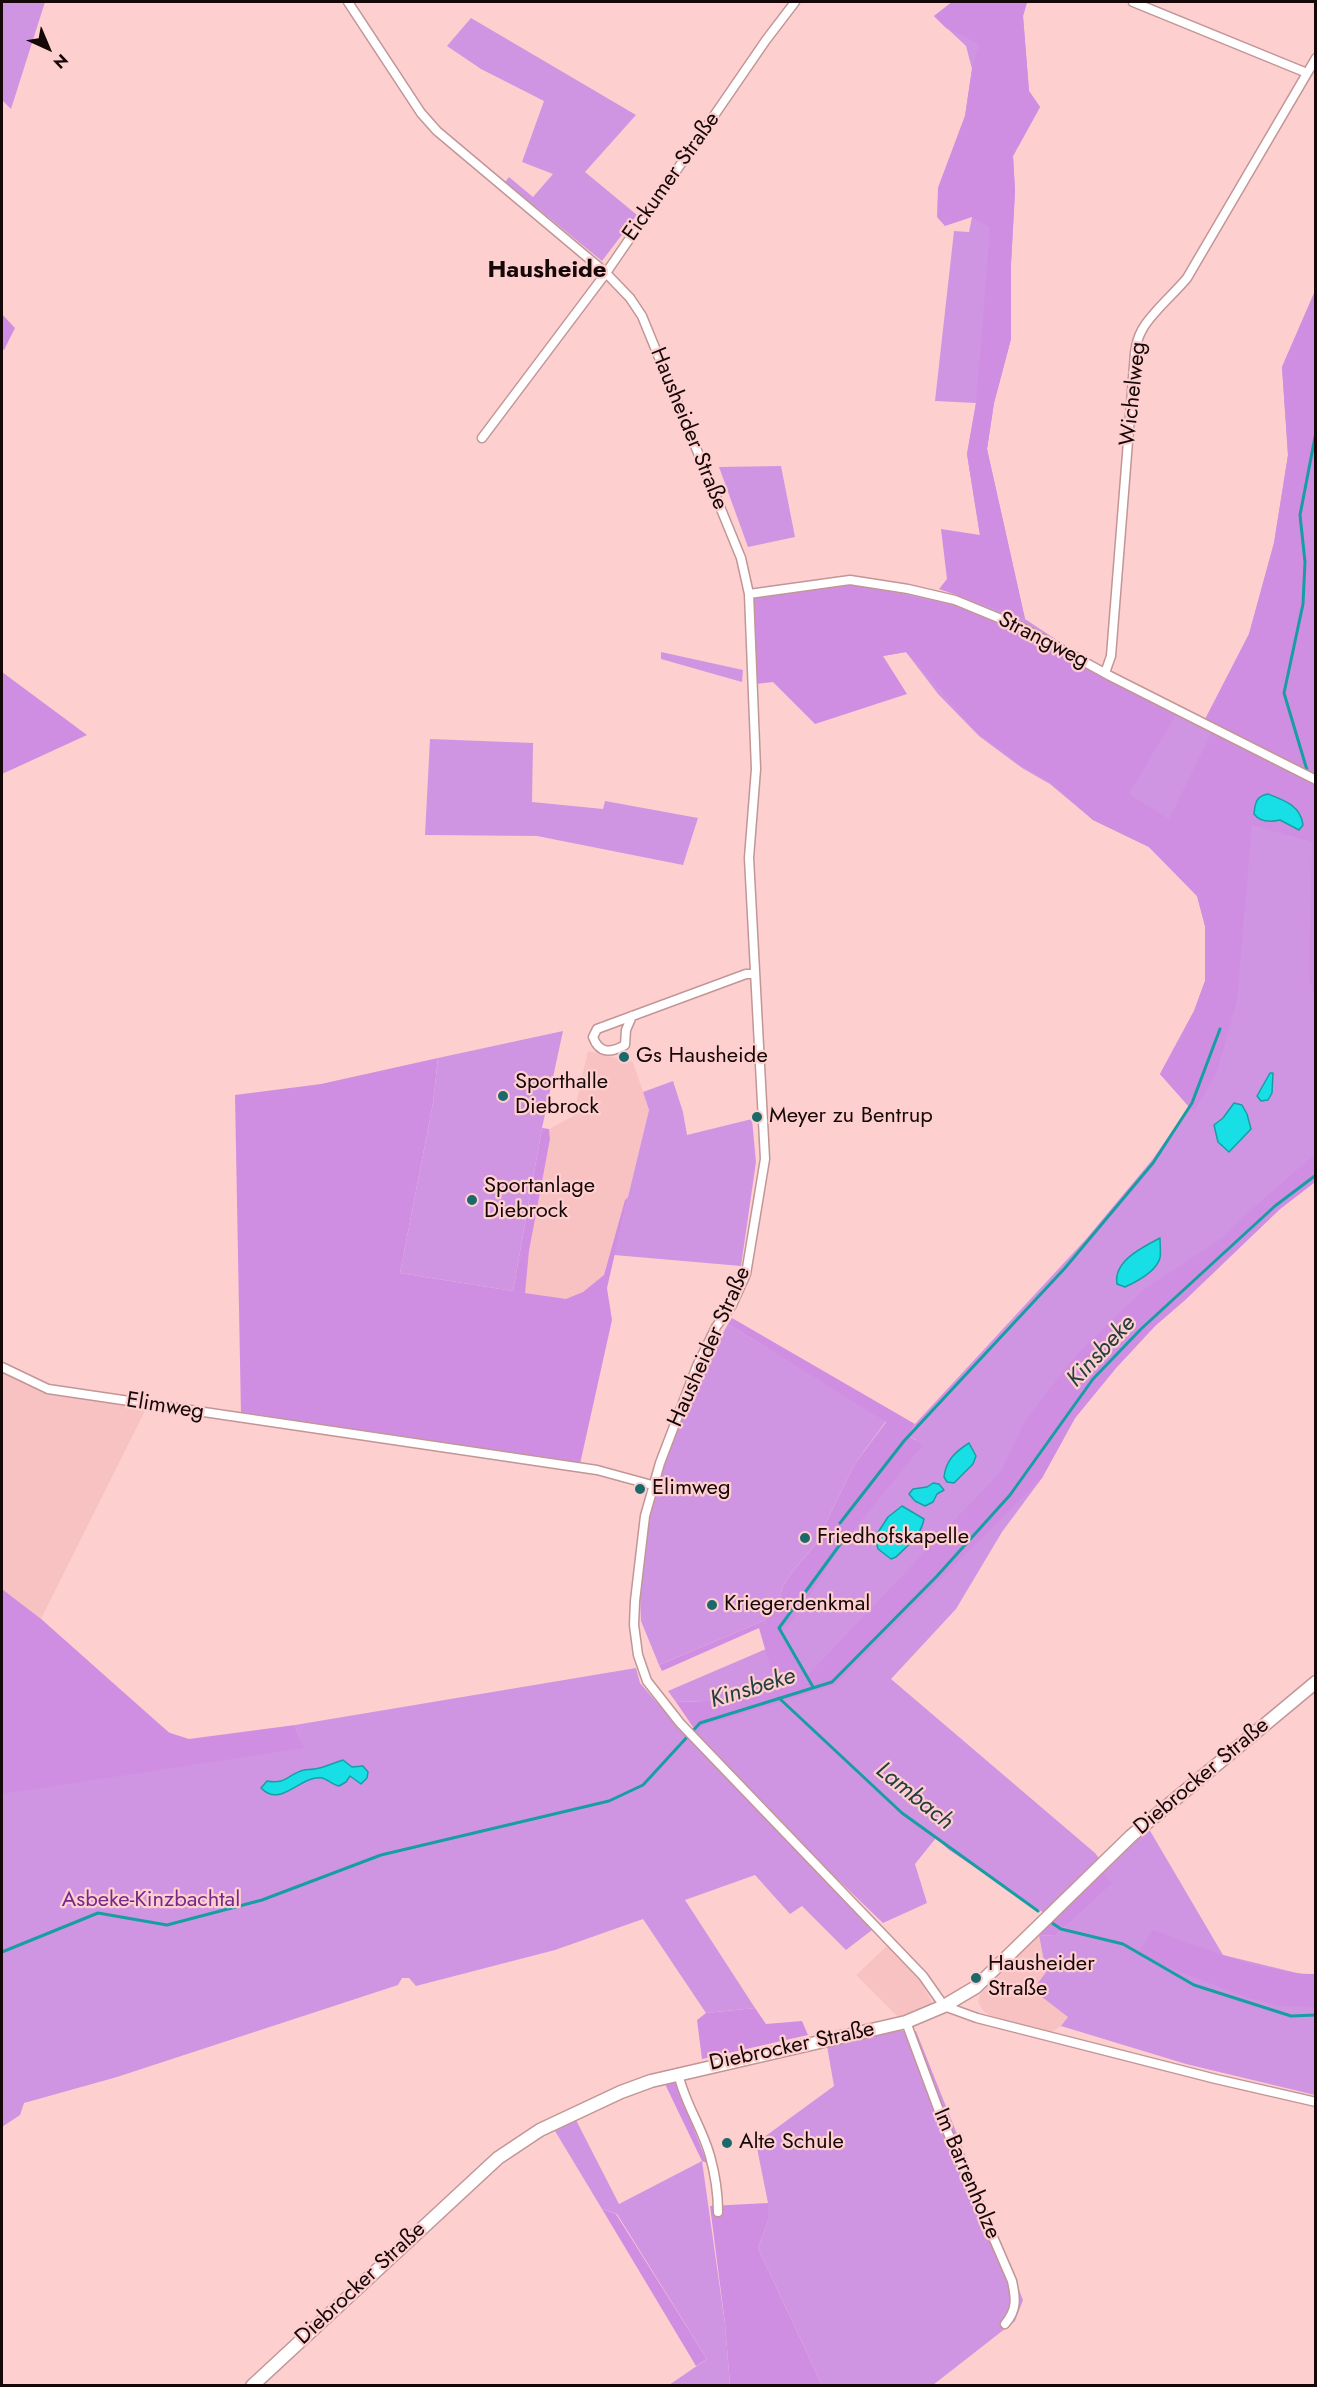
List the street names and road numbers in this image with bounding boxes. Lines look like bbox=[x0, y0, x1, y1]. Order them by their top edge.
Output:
street label: Eickumer Straße bbox=[618, 107, 726, 247]
street label: Wichelweg bbox=[1115, 341, 1153, 447]
street label: Hausheider Straße bbox=[643, 344, 733, 514]
street label: Strangweg bbox=[993, 607, 1093, 675]
street label: Hausheider Straße bbox=[663, 1263, 757, 1431]
street label: Elimweg bbox=[124, 1388, 206, 1426]
street label: Diebrocker Straße bbox=[1129, 1713, 1275, 1841]
street label: Diebrocker Straße bbox=[707, 2017, 877, 2077]
street label: Im Barrenholze bbox=[927, 2105, 1005, 2243]
street label: Diebrocker Straße bbox=[290, 2217, 432, 2351]

